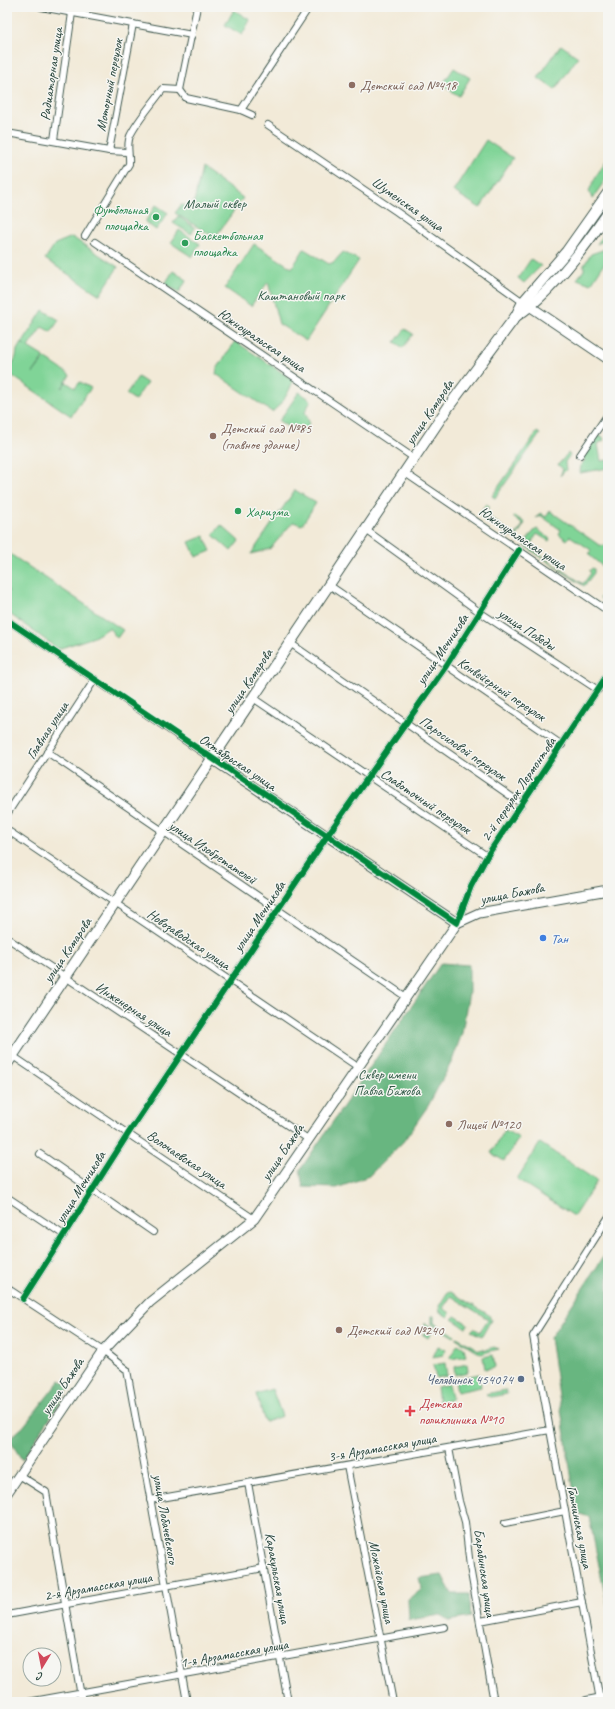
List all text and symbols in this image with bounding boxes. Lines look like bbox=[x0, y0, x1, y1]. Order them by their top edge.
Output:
street label: Радиаторная улица bbox=[37, 25, 67, 122]
street label: Моторный переулок bbox=[92, 36, 127, 133]
place label: Детский сад №418 bbox=[360, 77, 458, 94]
marker: Детский сад №418 bbox=[347, 80, 357, 90]
street label: Шуменская улица bbox=[369, 173, 448, 236]
park label: Малый сквер bbox=[184, 195, 247, 212]
place label: Футбольная площадка bbox=[93, 201, 149, 234]
marker: Футбольная площадка bbox=[151, 212, 161, 222]
place label: Баскетбольная площадка bbox=[193, 227, 264, 260]
marker: Баскетбольная площадка bbox=[180, 238, 190, 248]
park label: Каштановый парк bbox=[257, 287, 346, 304]
street label: Южноуральская улица bbox=[215, 305, 310, 377]
street label: улица Комарова bbox=[401, 376, 458, 449]
place label: Детский сад №85 (главное здание) bbox=[221, 420, 312, 453]
marker: Детский сад №85 (главное здание) bbox=[208, 431, 218, 441]
place label: Харизма bbox=[246, 503, 289, 520]
street label: Южноуральская улица bbox=[476, 503, 571, 575]
marker: Харизма bbox=[233, 506, 243, 516]
street label: улица Победы bbox=[494, 604, 560, 655]
street label: улица Мечникова bbox=[412, 610, 473, 689]
street label: улица Комарова bbox=[220, 645, 277, 718]
street label: Конвейерный переулок bbox=[455, 654, 550, 726]
street label: Главная улица bbox=[22, 697, 73, 762]
street label: Паросиловой переулок bbox=[416, 712, 511, 786]
street label: Октябрьская улица bbox=[196, 730, 281, 795]
street label: 2-й переулок Лермонтова bbox=[477, 733, 560, 844]
street label: Слаботочный переулок bbox=[377, 765, 476, 839]
street label: улица Изобретателей bbox=[165, 816, 261, 889]
street label: улица Мечникова bbox=[229, 877, 290, 956]
street label: улица Бажова bbox=[478, 879, 547, 908]
street label: Новозаводская улица bbox=[144, 905, 235, 974]
street label: улица Комарова bbox=[39, 914, 96, 987]
place label: Тан bbox=[551, 930, 569, 947]
marker: Тан bbox=[538, 933, 548, 943]
street label: Инженерная улица bbox=[92, 978, 176, 1041]
park label: Сквер имени Павла Бажова bbox=[354, 1066, 421, 1099]
place label: Лицей №120 bbox=[457, 1116, 522, 1133]
marker: Лицей №120 bbox=[444, 1119, 454, 1129]
street label: улица Бажова bbox=[257, 1120, 308, 1185]
street label: Волочаевская улица bbox=[144, 1127, 231, 1193]
street label: улица Мечникова bbox=[51, 1147, 110, 1227]
place label: Детский сад №240 bbox=[347, 1322, 445, 1339]
marker: Детский сад №240 bbox=[334, 1325, 344, 1335]
street label: улица Бажова bbox=[37, 1354, 88, 1419]
place label: Челябинск 454074 bbox=[426, 1371, 515, 1388]
marker: Челябинск 454074 bbox=[516, 1374, 526, 1384]
place label: Детская поликлиника №10 bbox=[419, 1395, 505, 1428]
marker: Детская поликлиника №10 bbox=[404, 1405, 416, 1417]
street label: 3-я Арзамасская улица bbox=[327, 1429, 439, 1465]
street label: улица Лобачевского bbox=[149, 1472, 182, 1567]
street label: Гатчинская улица bbox=[563, 1484, 596, 1571]
street label: Барабинская улица bbox=[470, 1528, 499, 1619]
street label: Каракульская улица bbox=[261, 1531, 294, 1626]
street label: Можайская улица bbox=[365, 1539, 398, 1626]
street label: 2-я Арзамасская улица bbox=[43, 1568, 155, 1604]
street label: 1-я Арзамасская улица bbox=[179, 1635, 291, 1671]
north arrow bbox=[22, 1647, 62, 1687]
text: С bbox=[35, 1669, 44, 1684]

